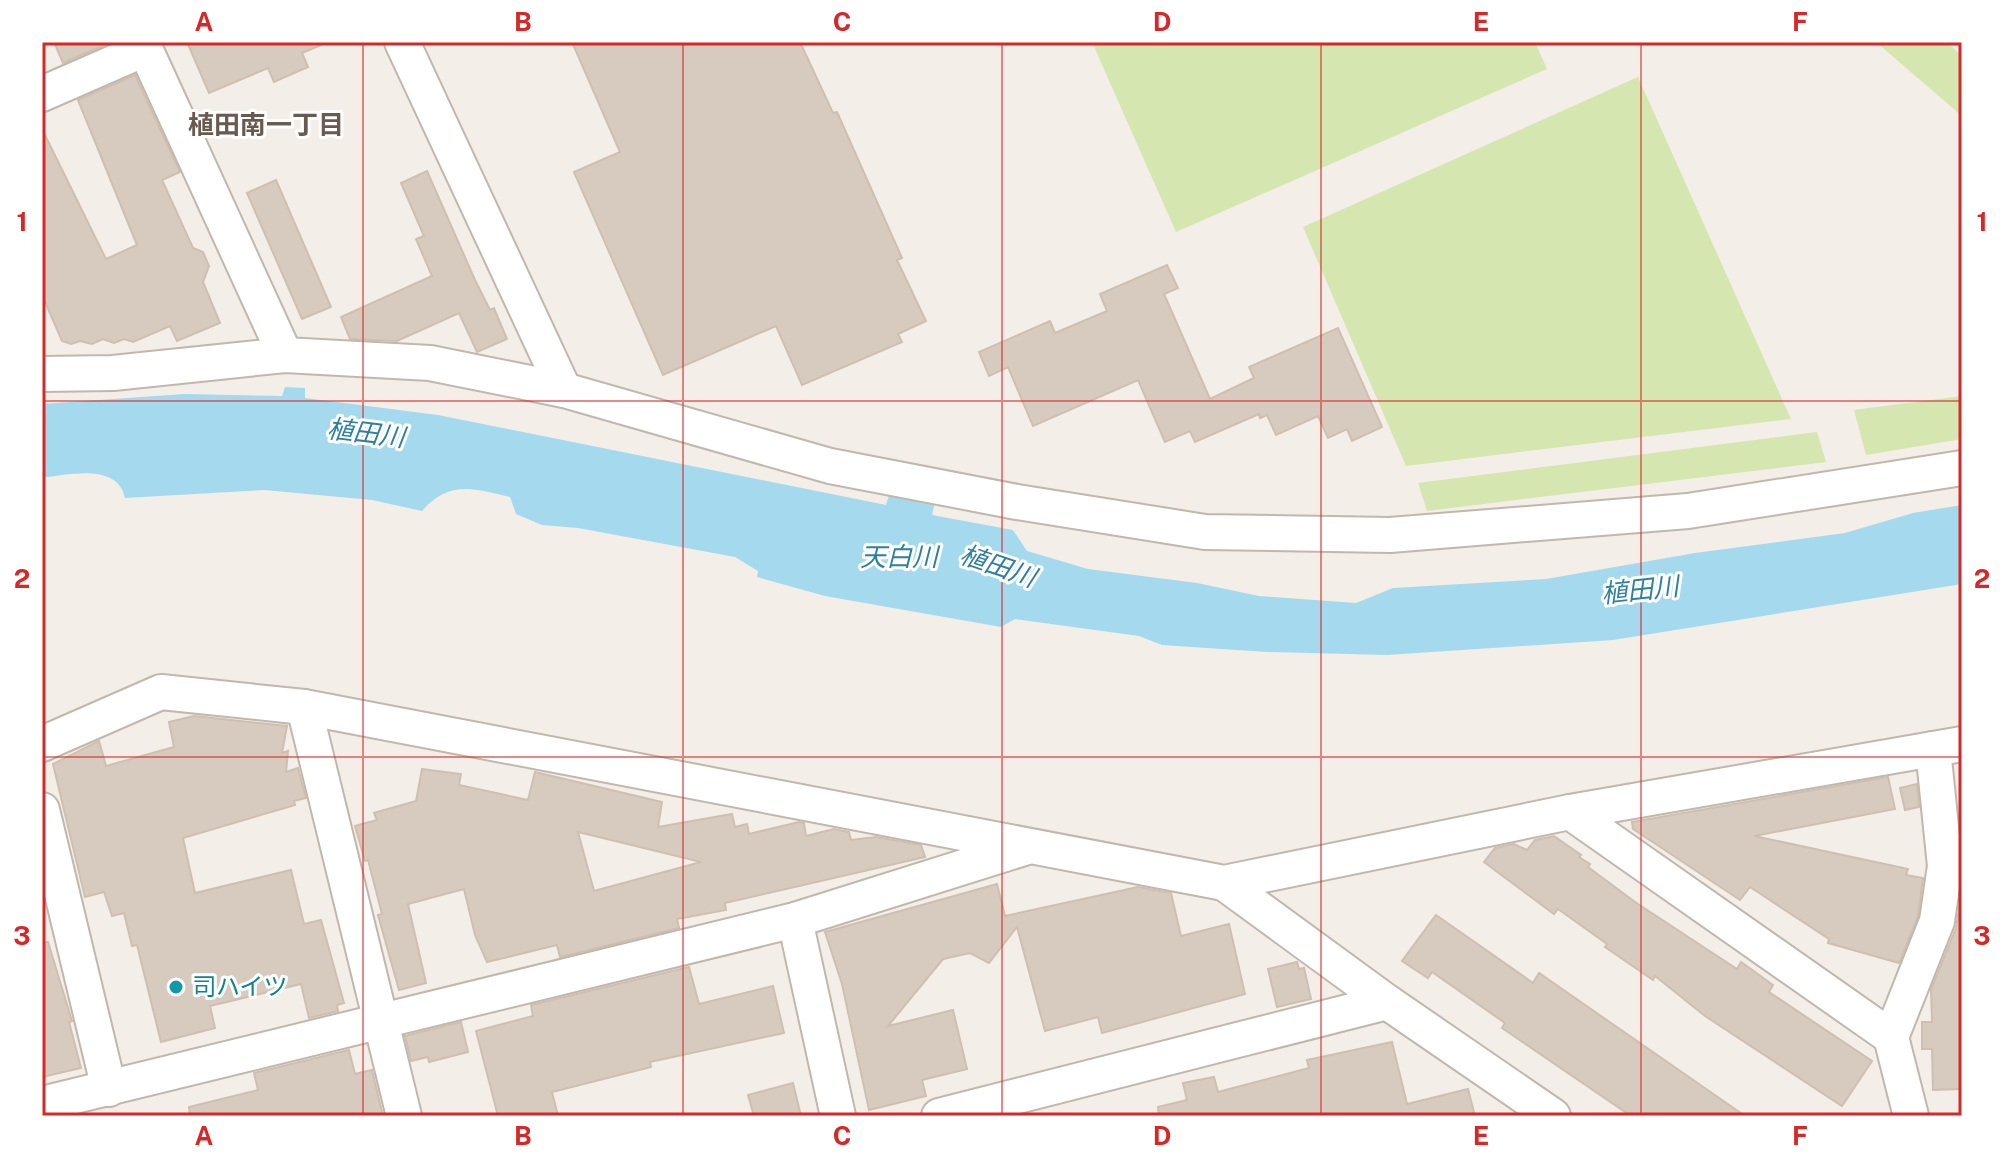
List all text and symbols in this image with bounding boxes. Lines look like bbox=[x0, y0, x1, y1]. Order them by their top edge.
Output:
text: A bbox=[195, 6, 214, 37]
text: B bbox=[514, 6, 532, 37]
text: C bbox=[833, 6, 851, 37]
text: D bbox=[1153, 6, 1171, 37]
text: E bbox=[1473, 6, 1489, 37]
text: F bbox=[1792, 6, 1808, 37]
district label: 植田南一丁目 bbox=[188, 109, 344, 140]
text: 1 bbox=[16, 206, 28, 237]
text: 1 bbox=[1976, 206, 1988, 237]
water label: 植田川 bbox=[325, 412, 410, 453]
water label: 植田川 bbox=[956, 538, 1043, 594]
water label: 天白川 bbox=[860, 541, 941, 572]
text: 2 bbox=[14, 563, 30, 594]
text: 2 bbox=[1974, 563, 1990, 594]
water label: 植田川 bbox=[1600, 570, 1683, 609]
text: 3 bbox=[13, 920, 31, 951]
text: 3 bbox=[1973, 920, 1991, 951]
place label: 司ハイツ bbox=[192, 972, 288, 1000]
marker: 司ハイツ bbox=[167, 978, 185, 996]
text: A bbox=[195, 1120, 214, 1151]
text: B bbox=[514, 1120, 532, 1151]
text: C bbox=[833, 1120, 851, 1151]
text: D bbox=[1153, 1120, 1171, 1151]
text: E bbox=[1473, 1120, 1489, 1151]
text: F bbox=[1792, 1120, 1808, 1151]

